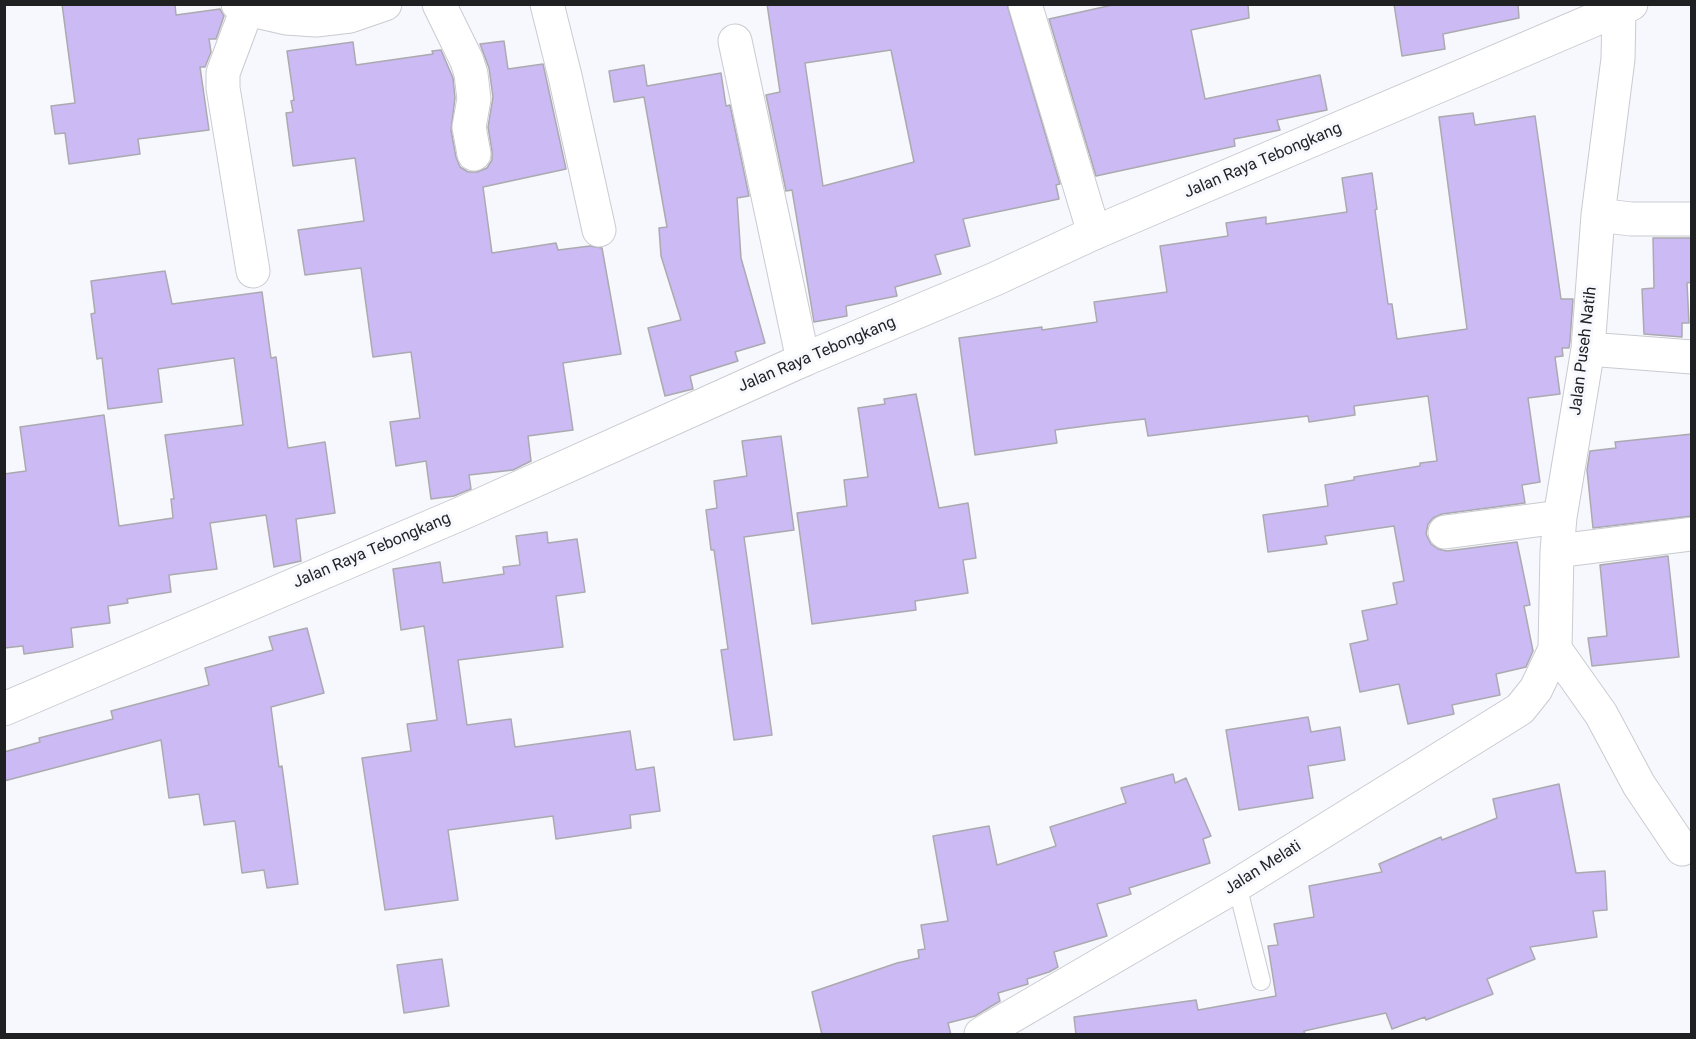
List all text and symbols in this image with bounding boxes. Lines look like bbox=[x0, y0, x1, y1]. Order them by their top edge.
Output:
street label: Jalan Raya Tebongkang bbox=[1181, 119, 1345, 203]
street label: Jalan Puseh Natih bbox=[1567, 286, 1601, 416]
street label: Jalan Raya Tebongkang bbox=[735, 313, 899, 397]
street label: Jalan Raya Tebongkang bbox=[290, 509, 454, 593]
street label: Jalan Melati bbox=[1221, 837, 1305, 899]

